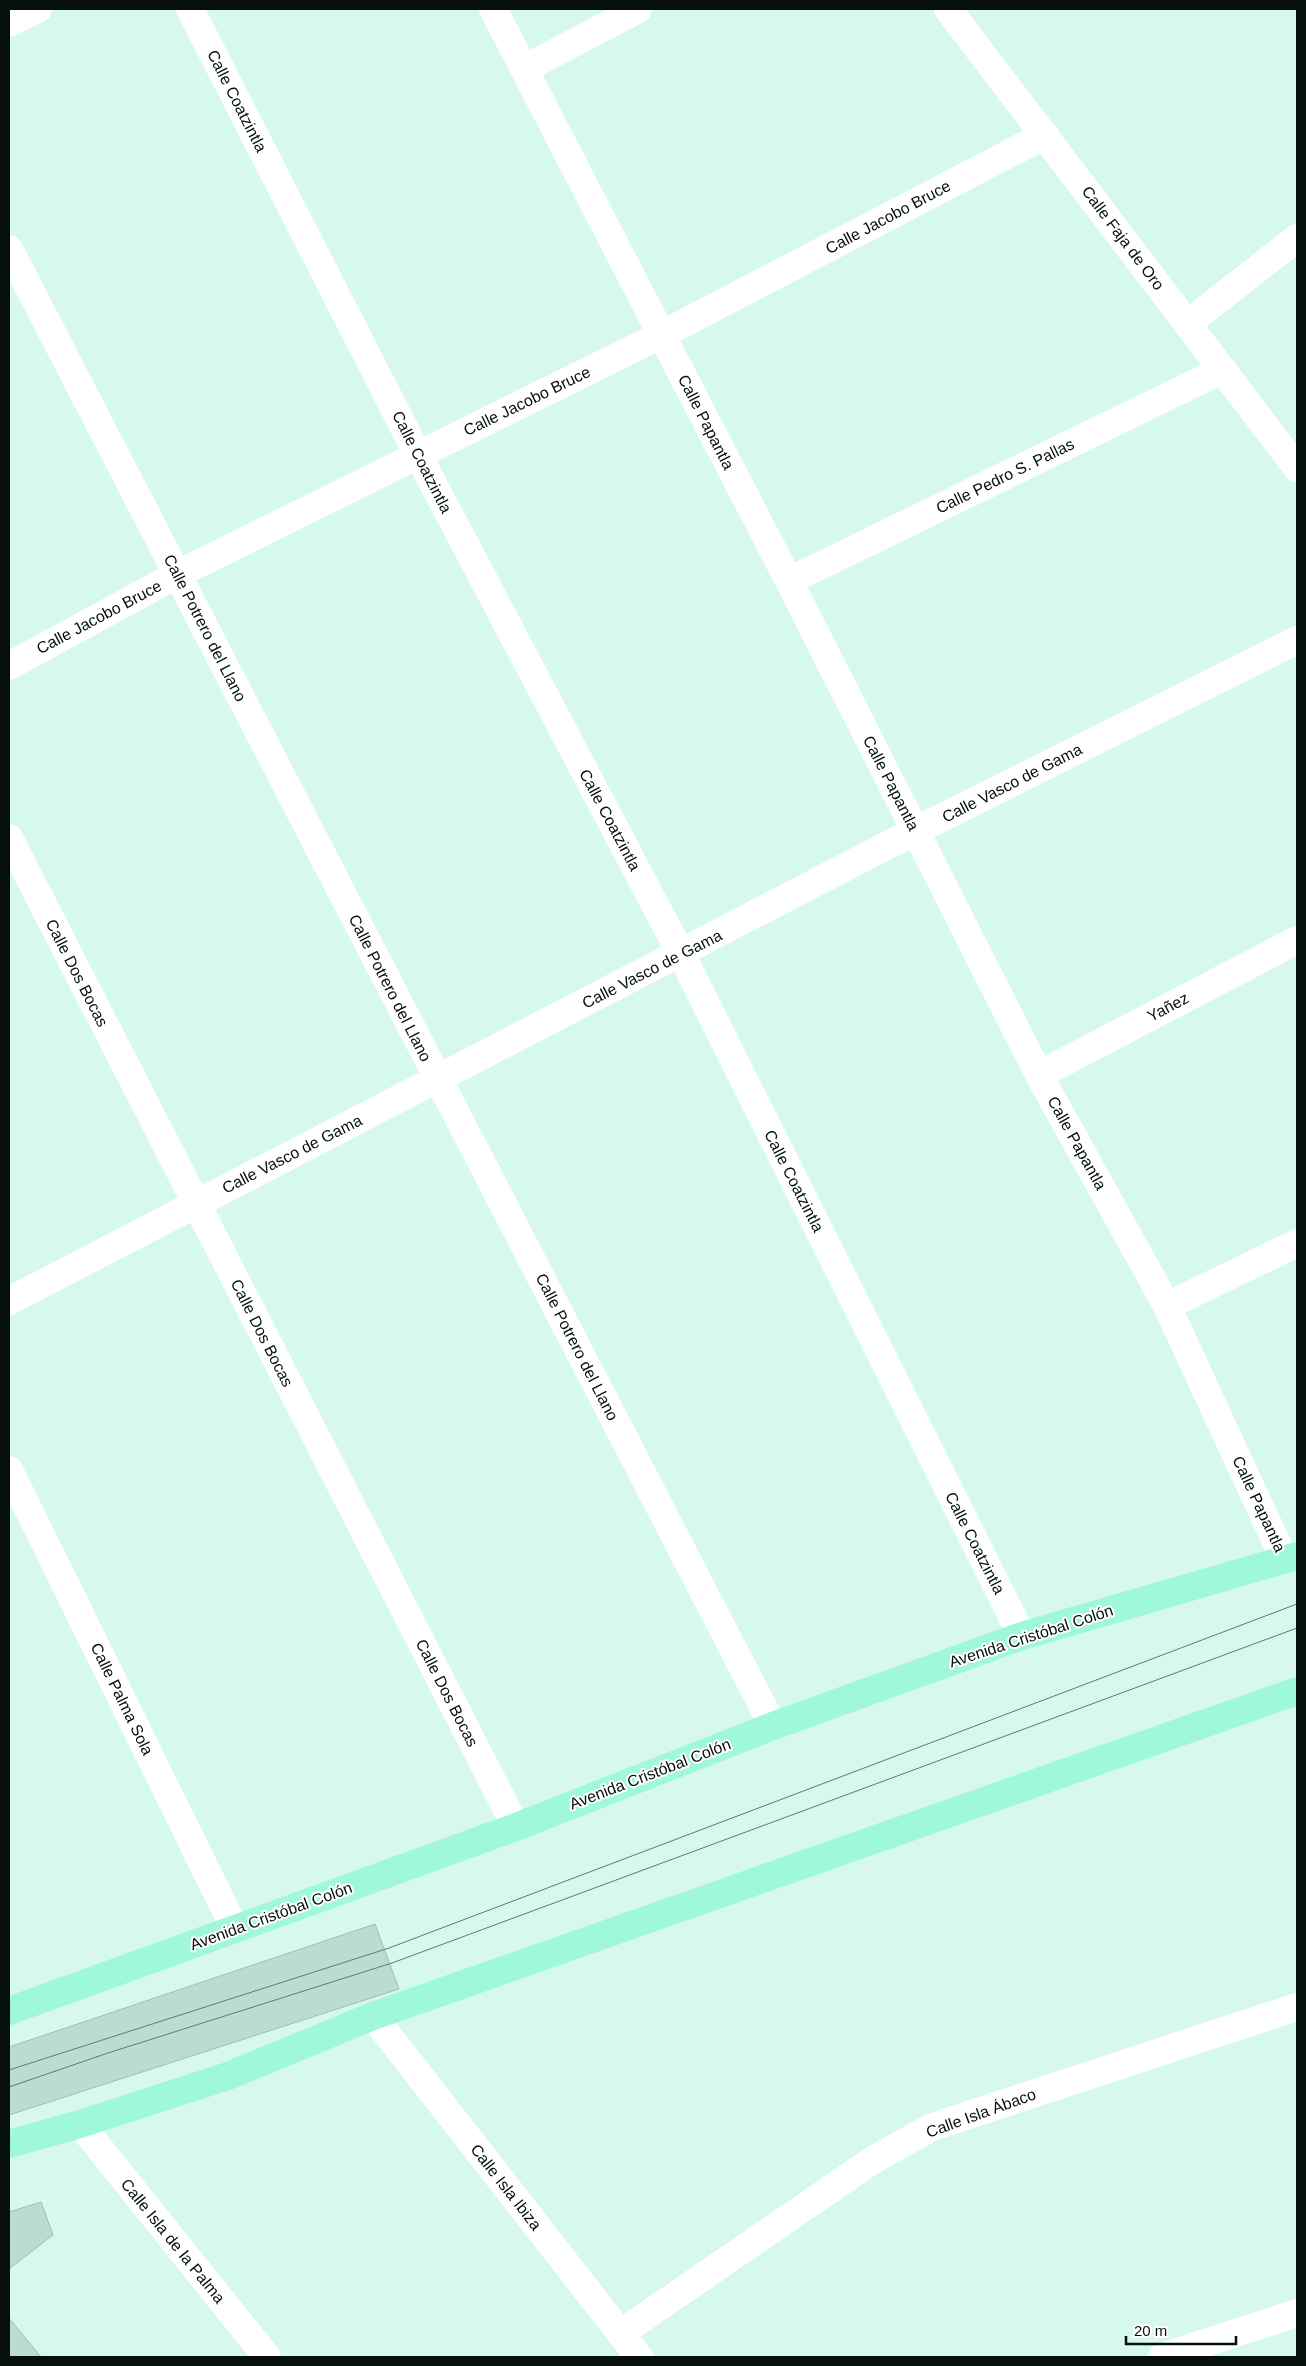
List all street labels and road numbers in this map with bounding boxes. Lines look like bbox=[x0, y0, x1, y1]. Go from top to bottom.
street label: Calle Coatzintla bbox=[204, 47, 270, 155]
street label: Calle Jacobo Bruce bbox=[823, 177, 953, 257]
street label: Calle Faja de Oro bbox=[1078, 183, 1168, 293]
street label: Calle Jacobo Bruce bbox=[461, 363, 593, 439]
street label: Calle Papantla bbox=[675, 372, 737, 472]
street label: Calle Coatzintla bbox=[389, 408, 455, 516]
street label: Calle Pedro S. Pallas bbox=[933, 435, 1077, 517]
street label: Calle Potrero del Llano bbox=[160, 552, 250, 704]
street label: Calle Jacobo Bruce bbox=[34, 577, 164, 657]
street label: Calle Papantla bbox=[860, 733, 922, 833]
street label: Calle Vasco de Gama bbox=[939, 740, 1085, 826]
street label: Calle Coatzintla bbox=[576, 767, 644, 874]
street label: Calle Potrero del Llano bbox=[345, 912, 435, 1064]
street label: Calle Dos Bocas bbox=[43, 916, 111, 1030]
street label: Calle Vasco de Gama bbox=[579, 926, 725, 1012]
street label: Yañez bbox=[1145, 989, 1191, 1025]
street label: Calle Papantla bbox=[1044, 1093, 1110, 1193]
street label: Calle Vasco de Gama bbox=[219, 1111, 365, 1197]
street label: Calle Coatzintla bbox=[761, 1127, 827, 1235]
street label: Calle Potrero del Llano bbox=[532, 1271, 622, 1423]
street label: Calle Dos Bocas bbox=[228, 1276, 296, 1390]
street label: Calle Papantla bbox=[1229, 1453, 1289, 1555]
street label: Calle Coatzintla bbox=[942, 1489, 1008, 1597]
street label: Avenida Cristóbal Colón bbox=[947, 1601, 1115, 1671]
street label: Calle Dos Bocas bbox=[413, 1636, 481, 1750]
street label: Calle Palma Sola bbox=[87, 1640, 157, 1758]
street label: Avenida Cristóbal Colón bbox=[567, 1735, 733, 1813]
street label: Avenida Cristóbal Colón bbox=[188, 1879, 354, 1953]
street label: Calle Isla Ábaco bbox=[923, 2084, 1038, 2141]
street label: Calle Isla Ibiza bbox=[467, 2141, 545, 2233]
street label: Calle Isla de la Palma bbox=[118, 2176, 228, 2307]

